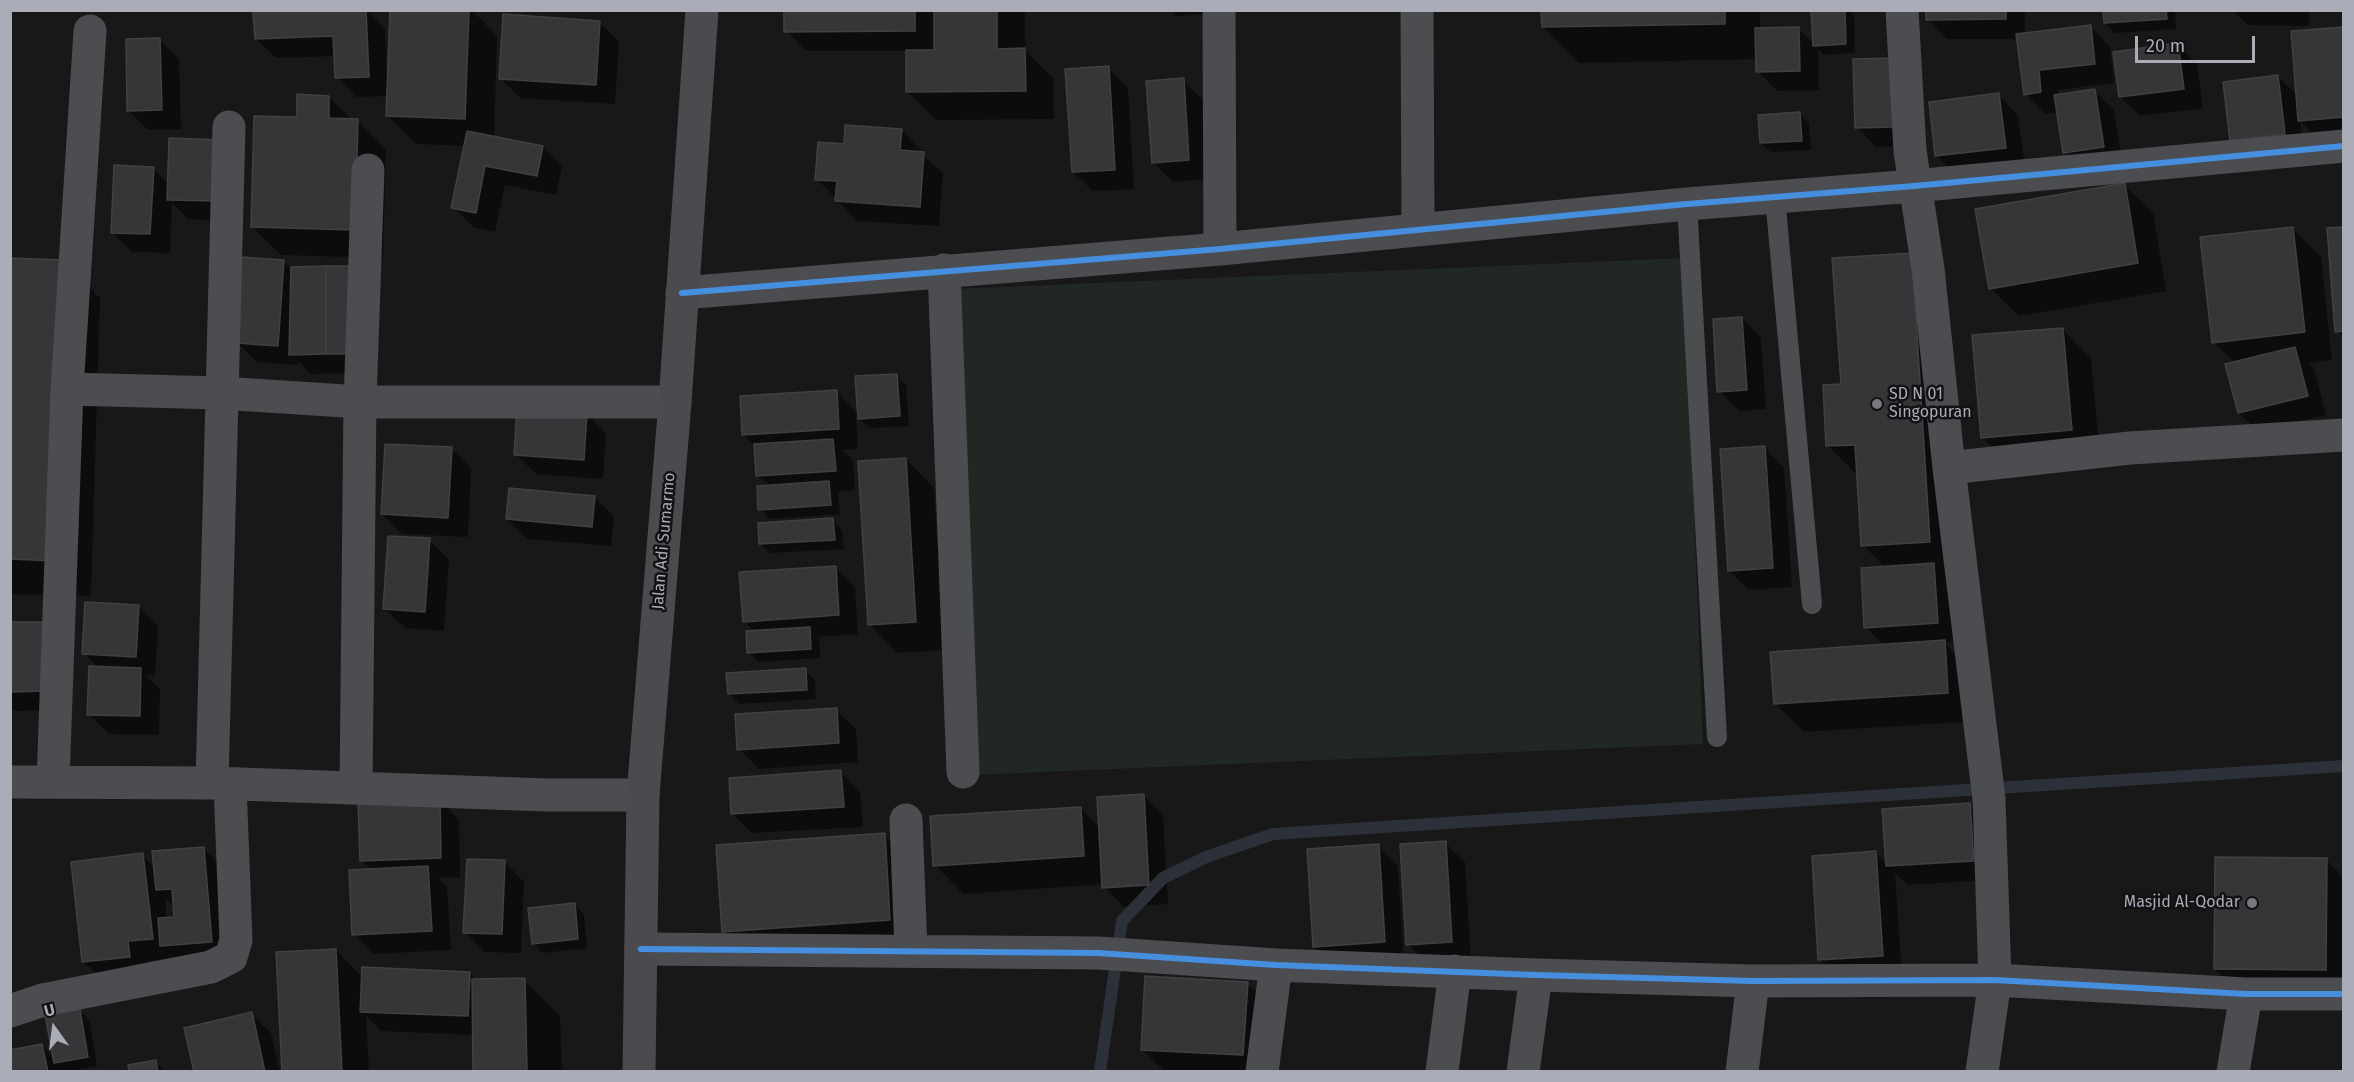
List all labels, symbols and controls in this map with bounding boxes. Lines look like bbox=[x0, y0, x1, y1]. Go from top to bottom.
scale bar bbox=[2138, 24, 2258, 62]
text: 20 m bbox=[2146, 35, 2185, 57]
place label: SD N 01 Singopuran bbox=[1889, 385, 1972, 423]
marker: SD N 01 Singopuran bbox=[1870, 397, 1884, 411]
street label: Jalan Adi Sumarmo bbox=[648, 472, 680, 610]
place label: Masjid Al-Qodar bbox=[2124, 893, 2240, 913]
marker: Masjid Al-Qodar bbox=[2245, 896, 2259, 910]
north arrow bbox=[24, 998, 84, 1058]
text: U bbox=[42, 1000, 57, 1021]

